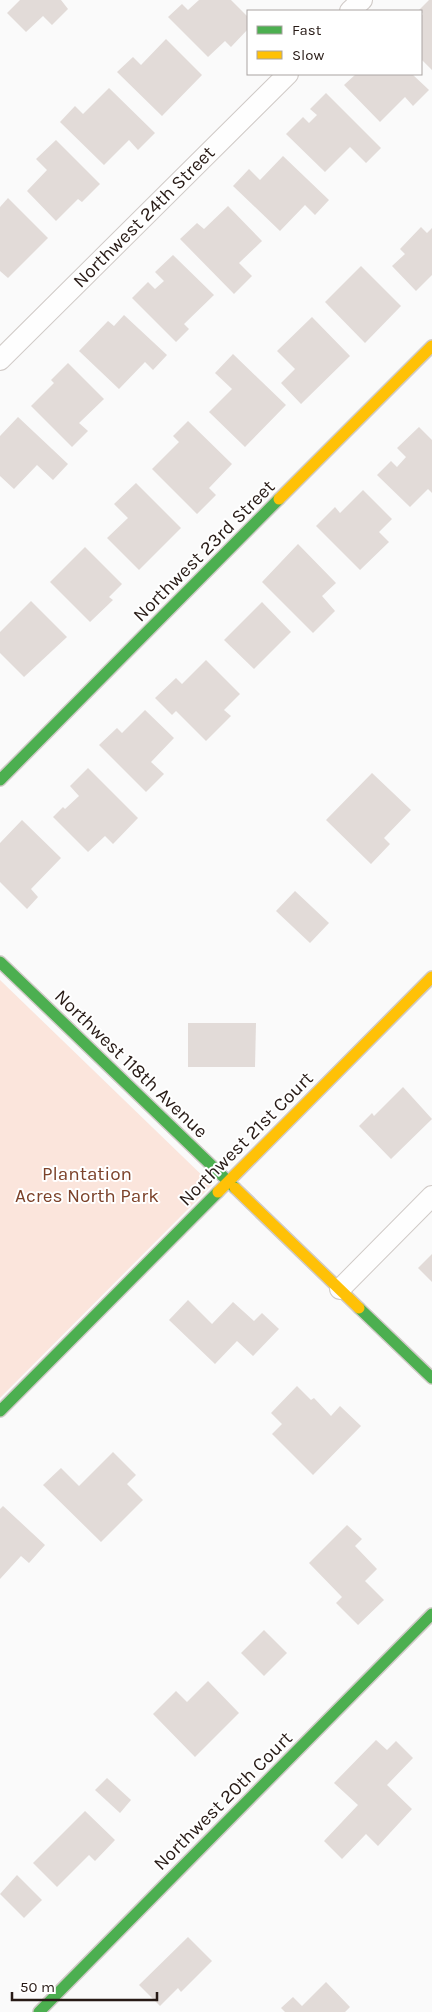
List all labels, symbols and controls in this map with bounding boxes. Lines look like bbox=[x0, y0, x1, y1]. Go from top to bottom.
legend bbox=[247, 10, 422, 75]
text: Fast bbox=[292, 21, 322, 39]
text: Slow bbox=[292, 46, 324, 64]
street label: Northwest 24th Street bbox=[69, 142, 219, 292]
street label: Northwest 23rd Street bbox=[129, 476, 279, 626]
street label: Northwest 118th Avenue bbox=[50, 985, 212, 1143]
street label: Northwest 21st Court bbox=[174, 1067, 318, 1211]
park label: Plantation Acres North Park bbox=[15, 1163, 159, 1207]
street label: Northwest 20th Court bbox=[149, 1727, 297, 1875]
scale bar bbox=[12, 1970, 158, 2002]
text: 50 m bbox=[20, 1978, 55, 1996]

